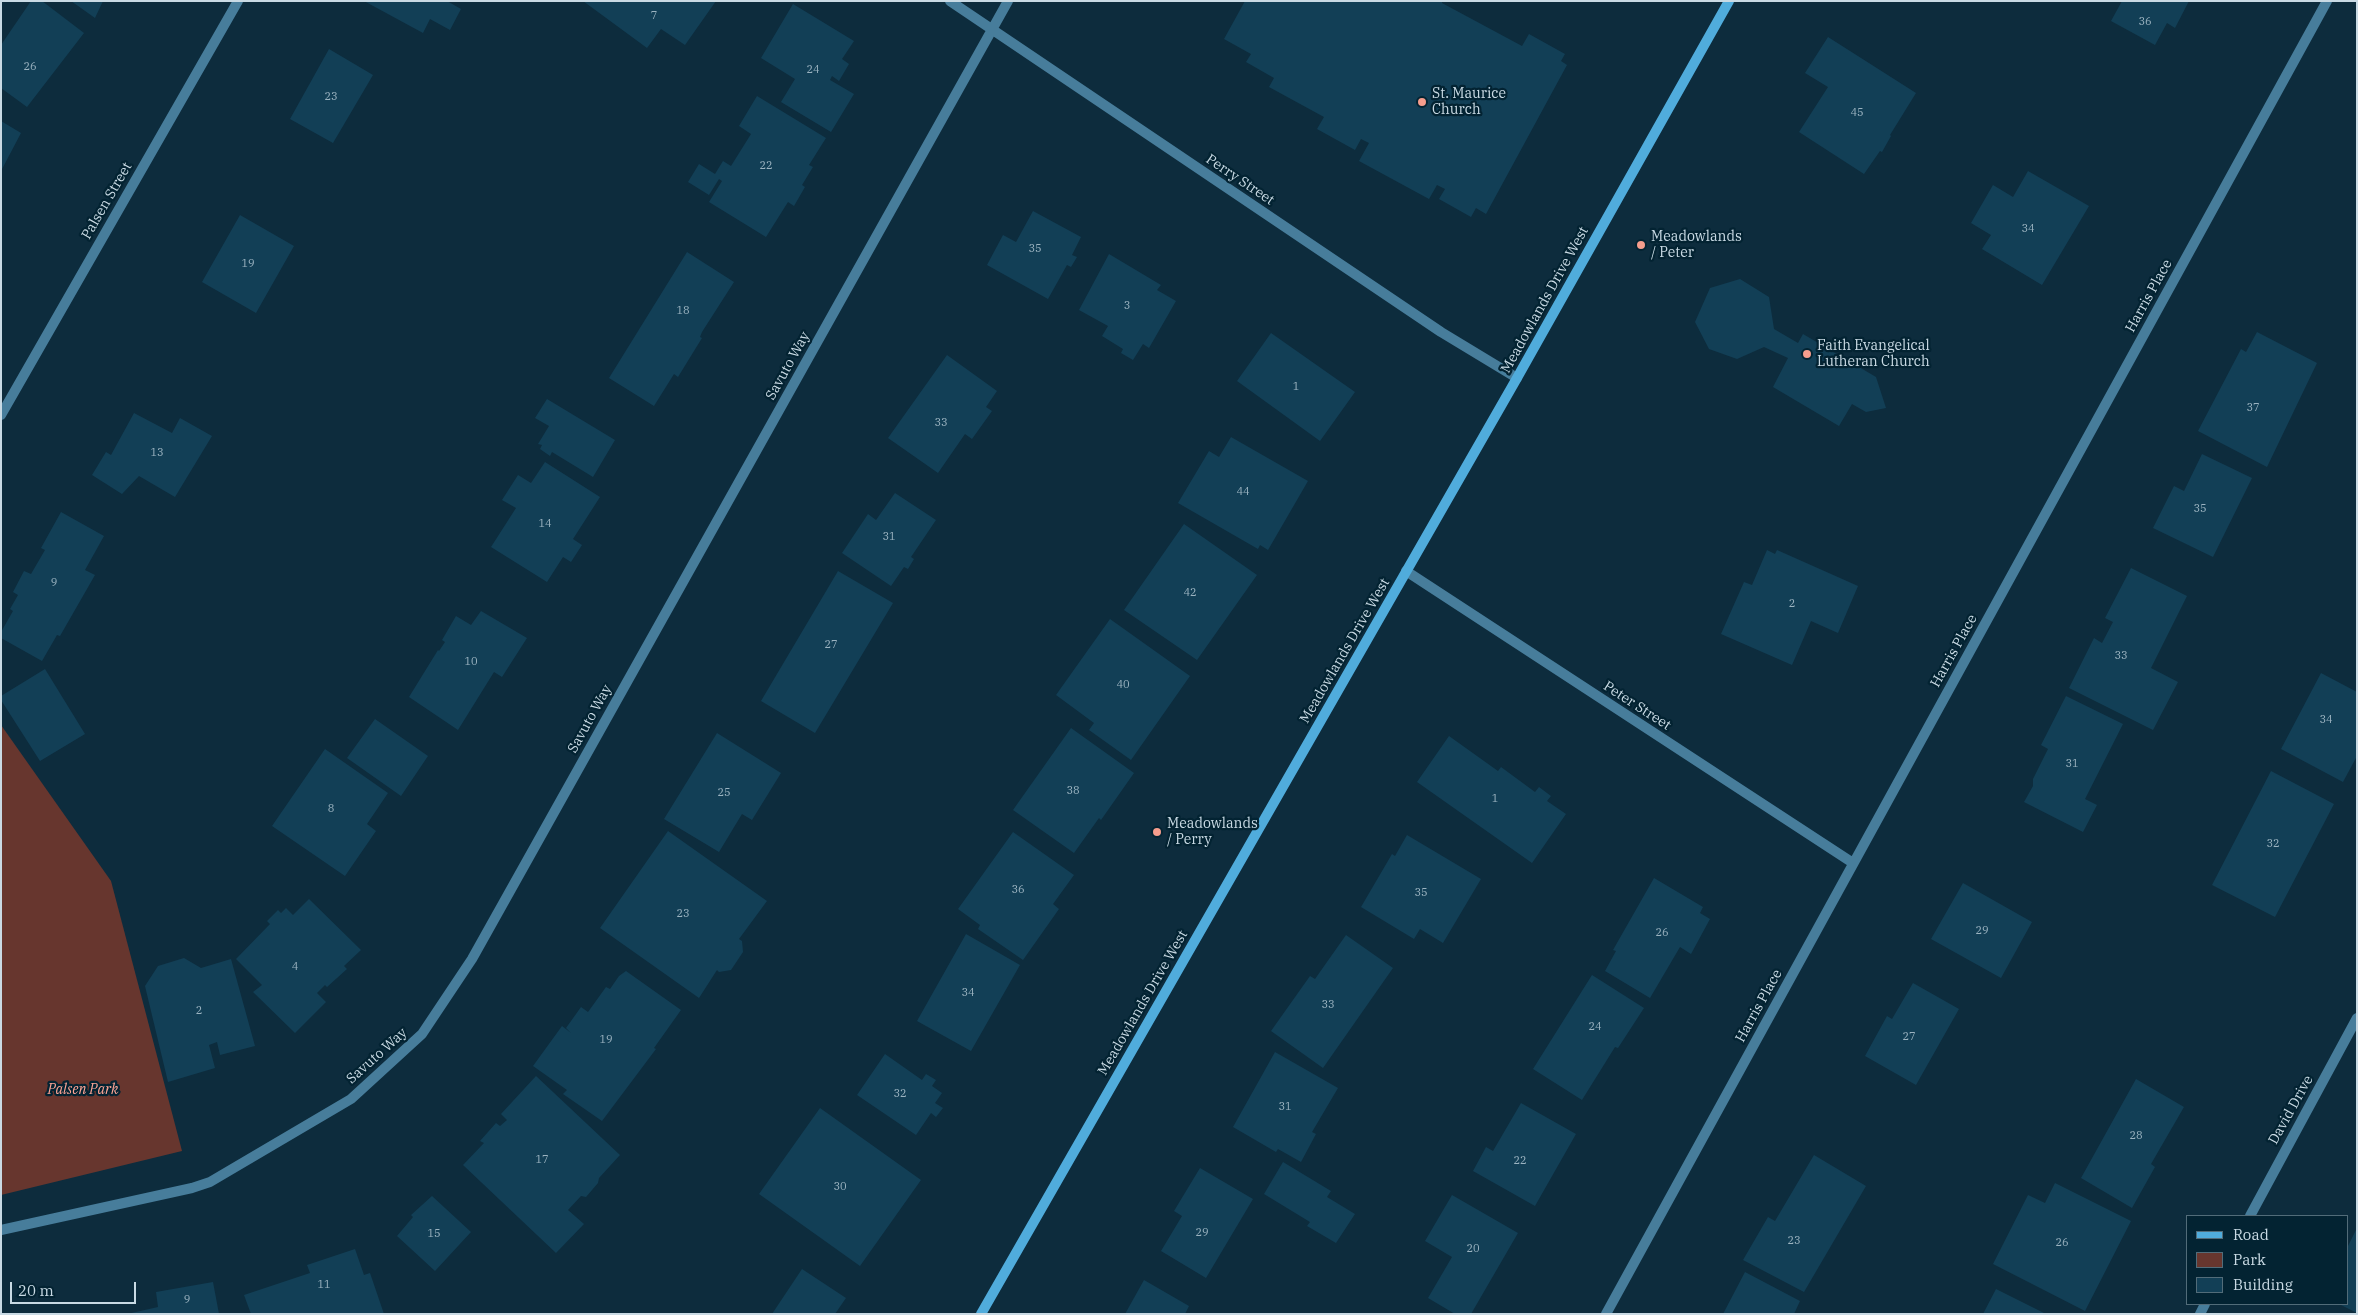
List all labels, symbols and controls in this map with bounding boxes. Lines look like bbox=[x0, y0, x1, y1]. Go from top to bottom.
house number: 7 bbox=[651, 9, 657, 23]
house number: 36 bbox=[2138, 15, 2152, 29]
house number: 26 bbox=[23, 60, 37, 74]
house number: 24 bbox=[806, 63, 820, 77]
place label: St. Maurice Church bbox=[1432, 86, 1506, 118]
house number: 23 bbox=[324, 90, 338, 104]
marker: St. Maurice Church bbox=[1416, 96, 1428, 108]
house number: 45 bbox=[1850, 106, 1864, 120]
street label: Perry Street bbox=[1203, 151, 1277, 209]
street label: Palsen Street bbox=[78, 159, 136, 243]
house number: 22 bbox=[759, 159, 773, 173]
house number: 34 bbox=[2021, 222, 2035, 236]
street label: Meadowlands Drive West bbox=[1498, 224, 1592, 376]
place label: Meadowlands / Peter bbox=[1651, 229, 1742, 262]
marker: Meadowlands / Peter bbox=[1635, 239, 1647, 251]
house number: 35 bbox=[1028, 242, 1042, 256]
house number: 19 bbox=[241, 257, 255, 271]
street label: Harris Place bbox=[2122, 257, 2176, 335]
house number: 3 bbox=[1124, 299, 1130, 313]
house number: 18 bbox=[676, 304, 690, 318]
street label: Savuto Way bbox=[762, 329, 814, 403]
place label: Faith Evangelical Lutheran Church bbox=[1817, 338, 1930, 371]
marker: Faith Evangelical Lutheran Church bbox=[1801, 348, 1813, 360]
house number: 1 bbox=[1293, 380, 1299, 394]
house number: 37 bbox=[2246, 401, 2260, 415]
house number: 33 bbox=[934, 416, 948, 430]
house number: 13 bbox=[150, 446, 164, 460]
house number: 44 bbox=[1236, 485, 1250, 499]
house number: 35 bbox=[2193, 502, 2207, 516]
house number: 14 bbox=[538, 517, 552, 531]
house number: 31 bbox=[882, 530, 896, 544]
street label: Meadowlands Drive West bbox=[1297, 575, 1393, 727]
house number: 9 bbox=[51, 576, 57, 590]
house number: 42 bbox=[1183, 586, 1197, 600]
house number: 2 bbox=[1789, 597, 1795, 611]
street label: Harris Place bbox=[1927, 612, 1981, 690]
house number: 27 bbox=[824, 638, 838, 652]
house number: 33 bbox=[2114, 649, 2128, 663]
house number: 10 bbox=[464, 655, 478, 669]
house number: 40 bbox=[1116, 678, 1130, 692]
street label: Peter Street bbox=[1600, 678, 1674, 734]
street label: Savuto Way bbox=[564, 682, 616, 756]
house number: 34 bbox=[2319, 713, 2333, 727]
house number: 31 bbox=[2065, 757, 2079, 771]
house number: 38 bbox=[1066, 784, 1080, 798]
house number: 25 bbox=[717, 786, 731, 800]
house number: 1 bbox=[1492, 792, 1498, 806]
house number: 8 bbox=[328, 802, 334, 816]
place label: Meadowlands / Perry bbox=[1167, 816, 1258, 849]
marker: Meadowlands / Perry bbox=[1151, 826, 1163, 838]
house number: 32 bbox=[2266, 837, 2280, 851]
house number: 36 bbox=[1011, 883, 1025, 897]
house number: 35 bbox=[1414, 886, 1428, 900]
house number: 23 bbox=[676, 907, 690, 921]
house number: 29 bbox=[1975, 924, 1989, 938]
house number: 26 bbox=[1655, 926, 1669, 940]
street label: Meadowlands Drive West bbox=[1095, 927, 1191, 1079]
house number: 4 bbox=[292, 960, 298, 974]
street label: Harris Place bbox=[1732, 967, 1786, 1045]
house number: 34 bbox=[961, 986, 975, 1000]
house number: 33 bbox=[1321, 998, 1335, 1012]
house number: 2 bbox=[196, 1004, 202, 1018]
house number: 24 bbox=[1588, 1020, 1602, 1034]
street label: Savuto Way bbox=[343, 1024, 411, 1088]
house number: 27 bbox=[1902, 1030, 1916, 1044]
house number: 19 bbox=[599, 1033, 613, 1047]
street label: David Drive bbox=[2265, 1073, 2317, 1147]
park label: Palsen Park bbox=[47, 1082, 119, 1098]
house number: 32 bbox=[893, 1087, 907, 1101]
house number: 31 bbox=[1278, 1100, 1292, 1114]
house number: 28 bbox=[2129, 1129, 2143, 1143]
house number: 17 bbox=[535, 1153, 549, 1167]
house number: 22 bbox=[1513, 1154, 1527, 1168]
house number: 30 bbox=[833, 1180, 847, 1194]
legend bbox=[2186, 1215, 2348, 1305]
text: Road bbox=[2233, 1225, 2269, 1244]
house number: 29 bbox=[1195, 1226, 1209, 1240]
house number: 15 bbox=[427, 1227, 441, 1241]
house number: 23 bbox=[1787, 1234, 1801, 1248]
house number: 26 bbox=[2055, 1236, 2069, 1250]
house number: 20 bbox=[1466, 1242, 1480, 1256]
text: Park bbox=[2233, 1250, 2266, 1269]
scale bar bbox=[12, 1272, 139, 1304]
text: Building bbox=[2233, 1275, 2293, 1294]
house number: 11 bbox=[317, 1278, 331, 1292]
text: 20 m bbox=[18, 1281, 54, 1300]
house number: 9 bbox=[184, 1293, 190, 1307]

